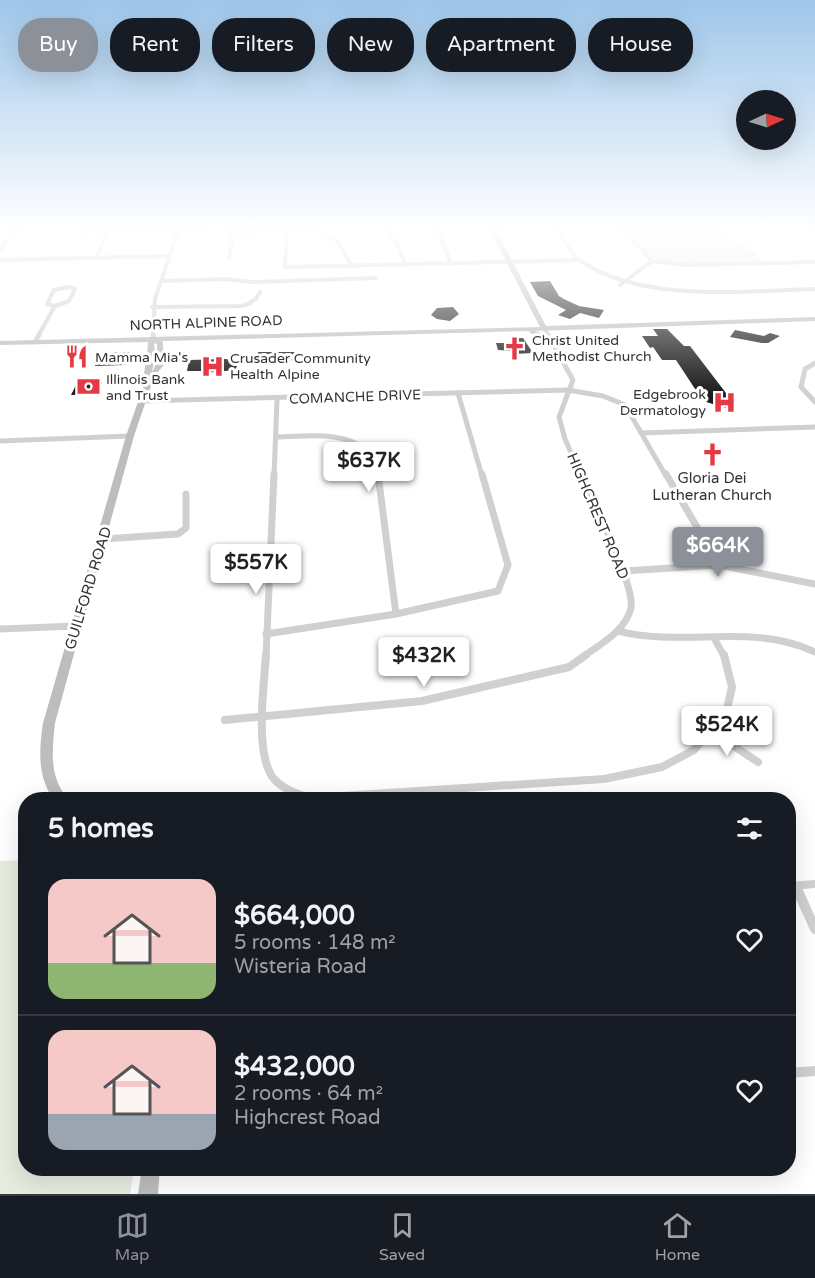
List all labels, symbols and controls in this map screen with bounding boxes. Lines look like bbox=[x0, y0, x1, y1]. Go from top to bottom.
chip: Buy bbox=[18, 18, 98, 72]
chip: Rent bbox=[110, 18, 200, 72]
chip: Filters bbox=[212, 18, 315, 72]
chip: New bbox=[327, 18, 414, 72]
chip: Apartment bbox=[426, 18, 576, 72]
chip: House bbox=[588, 18, 693, 72]
north arrow bbox=[736, 90, 796, 150]
map controls bbox=[736, 90, 796, 150]
street label: NORTH ALPINE ROAD bbox=[129, 312, 283, 334]
place label: Christ United Methodist Church bbox=[532, 332, 651, 365]
church icon: Christ United Methodist Church bbox=[501, 335, 527, 361]
restaurant icon: Mamma Mia's bbox=[64, 344, 90, 370]
place label: Mamma Mia's bbox=[95, 349, 188, 366]
place label: Crusader Community Health Alpine bbox=[230, 350, 371, 383]
hospital icon: Crusader Community Health Alpine bbox=[199, 353, 225, 379]
place label: Illinois Bank and Trust bbox=[106, 371, 185, 404]
bank icon: Illinois Bank and Trust bbox=[75, 374, 101, 400]
street label: COMANCHE DRIVE bbox=[289, 386, 421, 408]
place label: Edgebrook Dermatology bbox=[620, 386, 706, 419]
hospital icon: Edgebrook Dermatology bbox=[711, 389, 737, 415]
church icon: Gloria Dei Lutheran Church bbox=[699, 441, 725, 467]
pin: $637K bbox=[327, 442, 411, 493]
text: $637K bbox=[337, 449, 401, 473]
street label: HIGHCREST ROAD bbox=[563, 450, 633, 582]
place label: Gloria Dei Lutheran Church bbox=[652, 469, 772, 504]
street label: GUILFORD ROAD bbox=[61, 524, 115, 652]
pin: $664K bbox=[676, 527, 760, 578]
text: $664K bbox=[686, 534, 750, 558]
pin: $557K bbox=[214, 544, 298, 595]
text: $557K bbox=[224, 551, 288, 575]
pin: $432K bbox=[382, 637, 466, 688]
text: $432K bbox=[392, 644, 456, 668]
pin: $524K bbox=[685, 706, 769, 757]
text: $524K bbox=[695, 713, 759, 737]
icon: filters bbox=[733, 812, 766, 845]
text: 5 homes bbox=[48, 813, 154, 844]
text: $664,000 bbox=[234, 900, 355, 931]
icon: home bbox=[96, 903, 168, 975]
icon: heart bbox=[733, 923, 766, 956]
text: 5 rooms · 148 m² bbox=[234, 931, 396, 955]
text: Wisteria Road bbox=[234, 955, 367, 979]
text: $432,000 bbox=[234, 1051, 355, 1082]
icon: home bbox=[96, 1054, 168, 1126]
icon: heart bbox=[733, 1074, 766, 1107]
text: 2 rooms · 64 m² bbox=[234, 1082, 383, 1106]
text: Highcrest Road bbox=[234, 1106, 381, 1130]
tab: Map bbox=[115, 1209, 149, 1265]
tab: Saved bbox=[379, 1209, 425, 1265]
tab: Home bbox=[655, 1209, 700, 1265]

